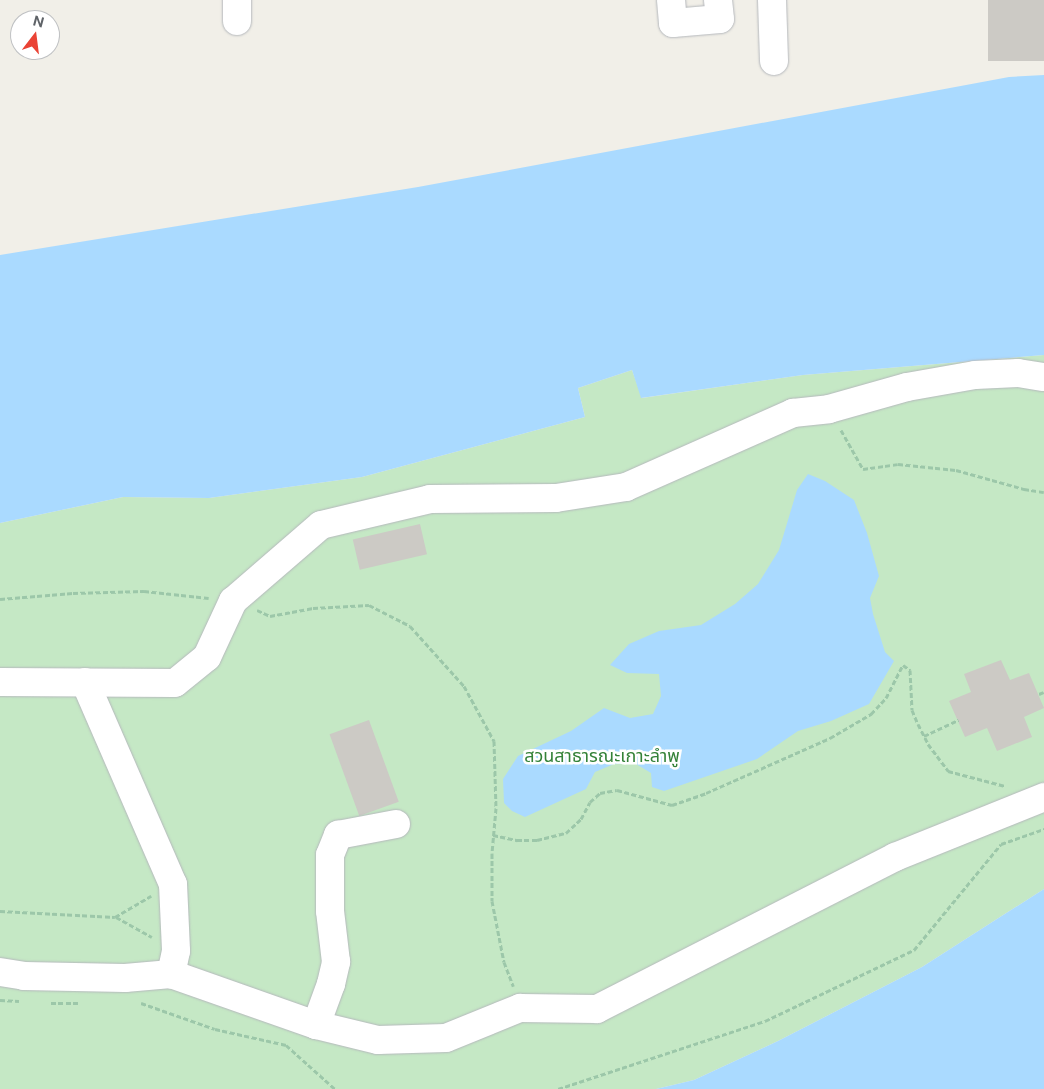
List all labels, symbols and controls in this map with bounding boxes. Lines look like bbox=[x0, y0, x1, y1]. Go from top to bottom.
north arrow bbox=[10, 10, 60, 60]
text: N bbox=[31, 12, 46, 31]
park label: สวนสาธารณะเกาะลำพู bbox=[524, 745, 680, 767]

